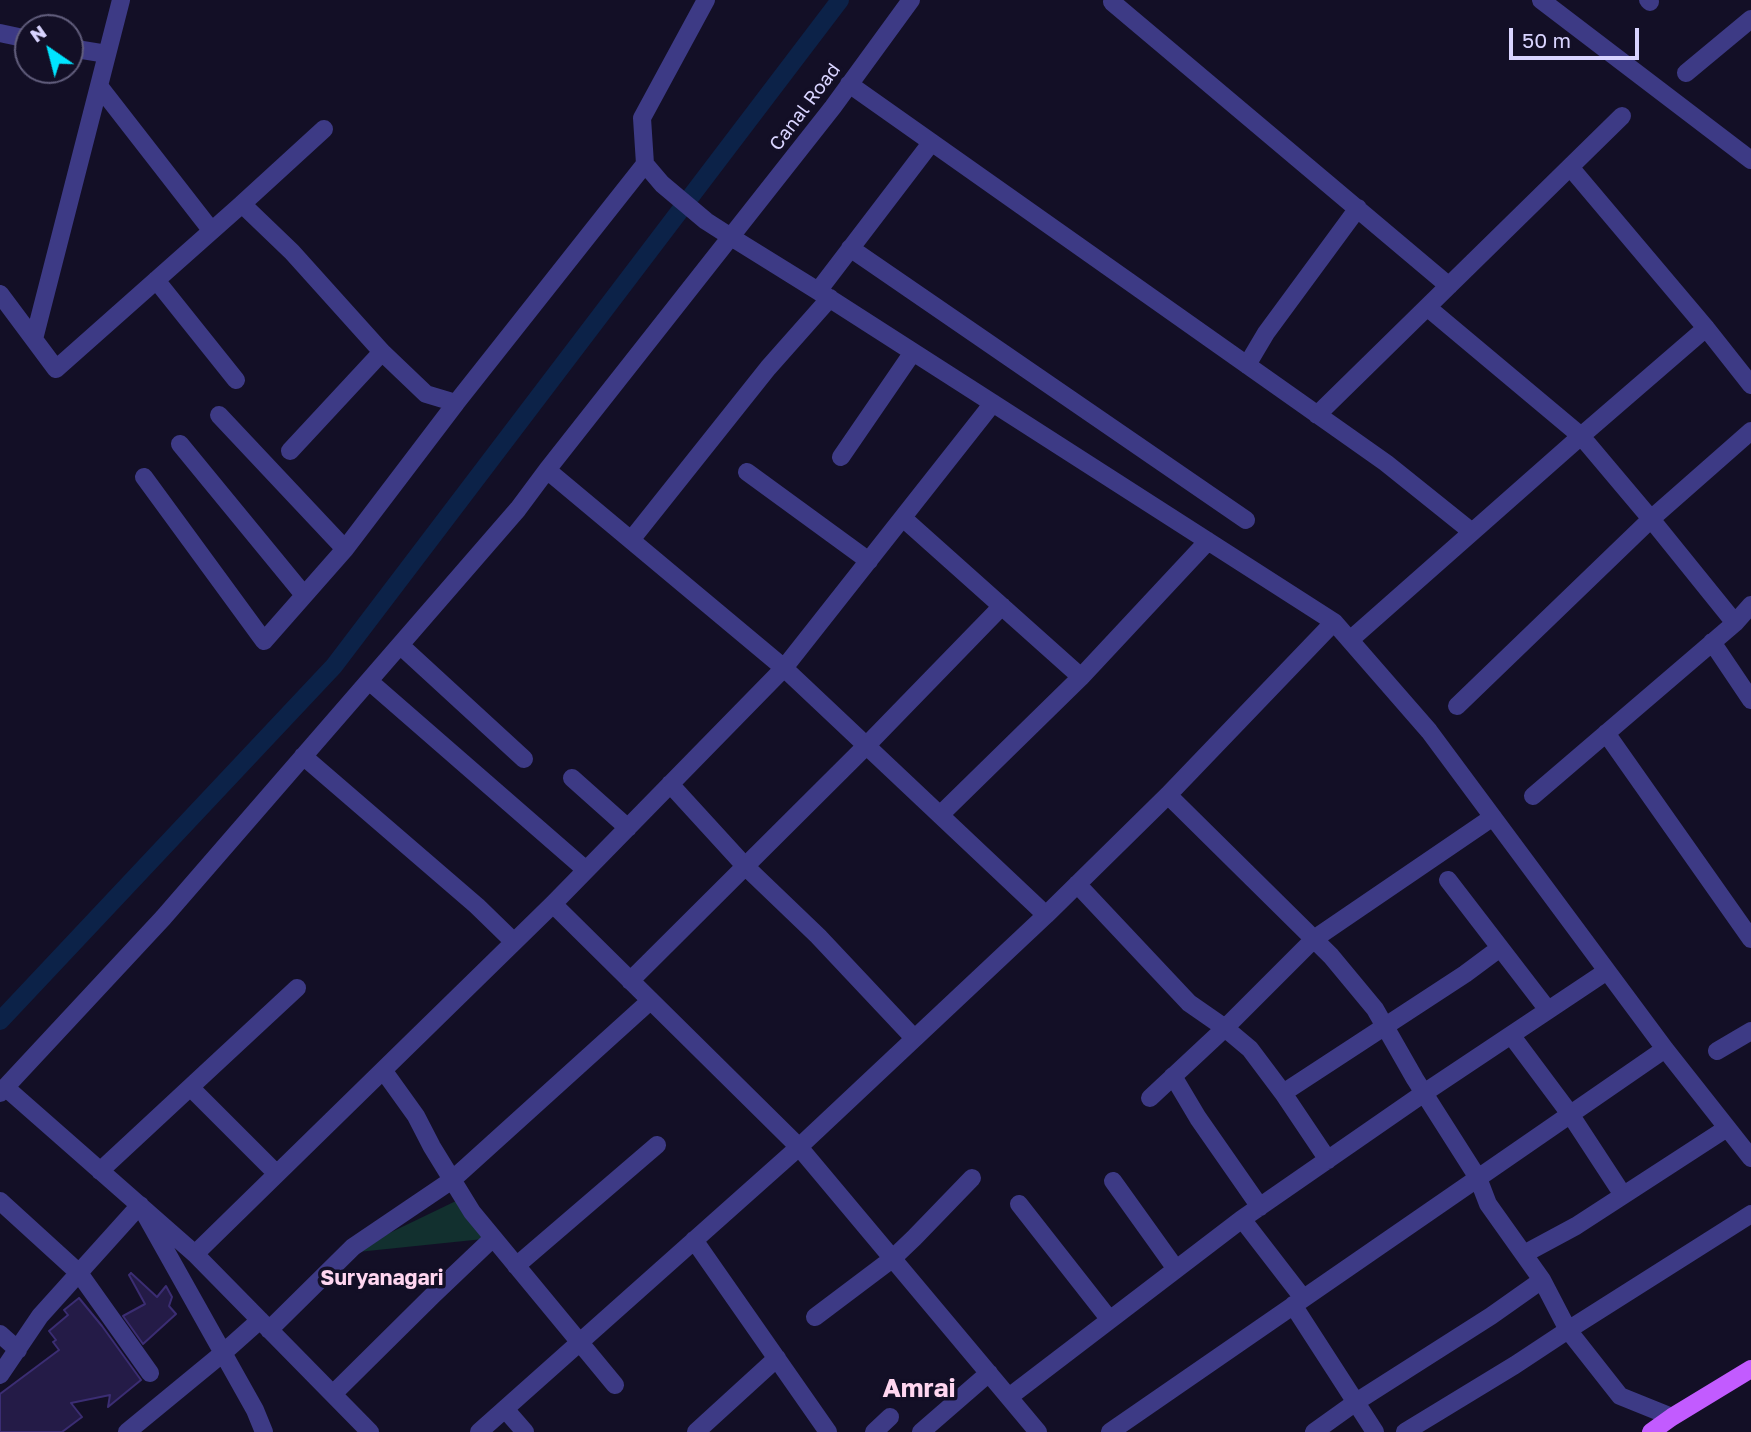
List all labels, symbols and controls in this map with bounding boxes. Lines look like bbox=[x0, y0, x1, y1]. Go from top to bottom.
north arrow bbox=[14, 14, 84, 84]
scale bar bbox=[1513, 14, 1642, 58]
text: N bbox=[25, 19, 50, 47]
text: 50 m bbox=[1522, 27, 1571, 53]
street label: Canal Road bbox=[765, 59, 845, 155]
district label: Suryanagari bbox=[320, 1265, 444, 1291]
district label: Amrai bbox=[882, 1373, 956, 1405]

